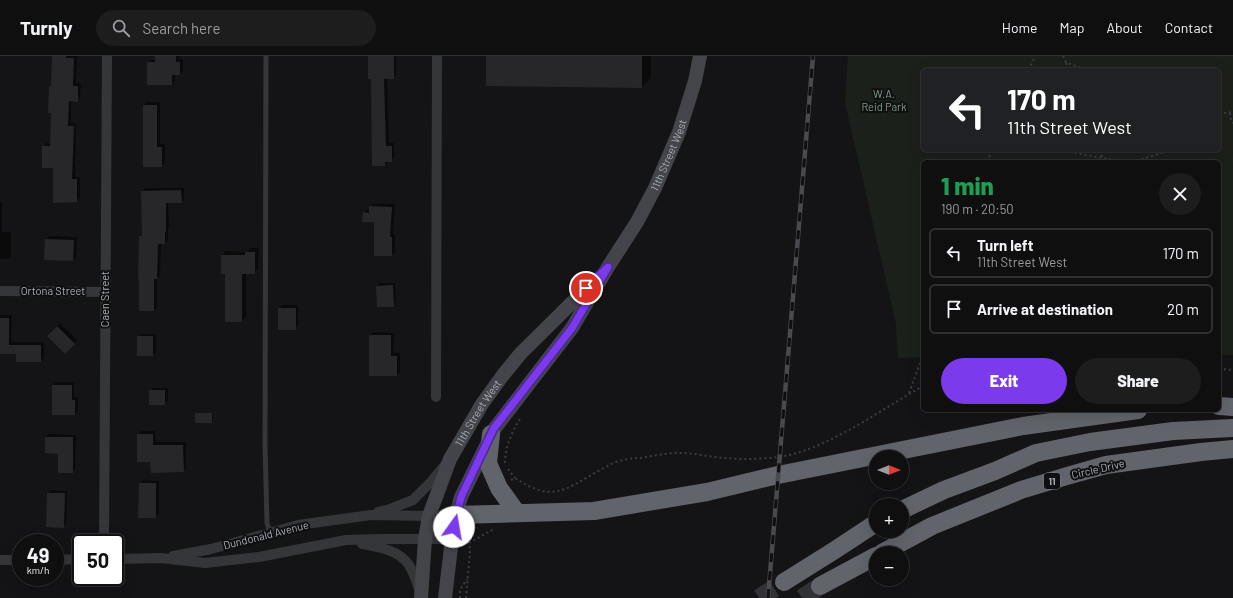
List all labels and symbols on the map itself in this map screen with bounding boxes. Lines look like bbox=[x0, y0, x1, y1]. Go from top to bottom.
park label: W.A. Reid Park bbox=[861, 87, 907, 113]
street label: 11th Street West bbox=[648, 118, 689, 193]
street label: Caen Street bbox=[98, 271, 111, 327]
pin bbox=[569, 271, 603, 305]
street label: Ortona Street bbox=[21, 284, 85, 297]
street label: 11th Street West bbox=[452, 377, 503, 449]
north arrow bbox=[869, 450, 909, 490]
street label: Circle Drive bbox=[1070, 456, 1126, 481]
road number: 11 bbox=[1044, 473, 1060, 489]
position arrow bbox=[433, 506, 475, 548]
street label: Dundonald Avenue bbox=[222, 518, 310, 551]
speed limit sign: 50 bbox=[72, 534, 124, 586]

